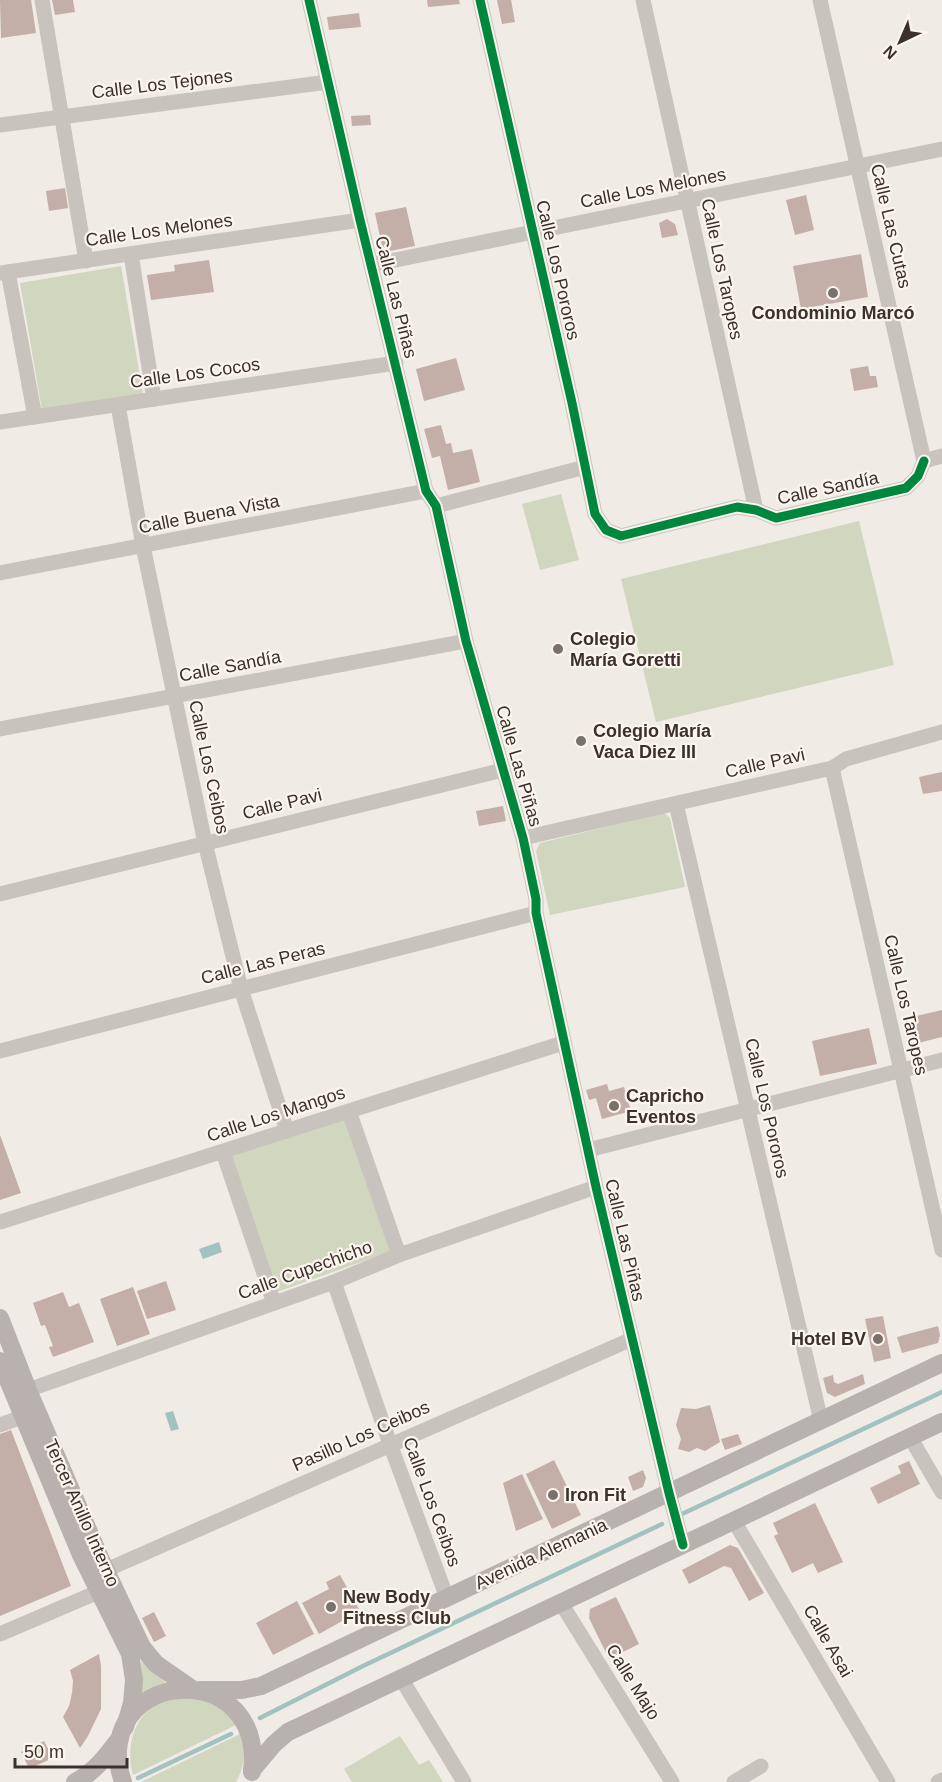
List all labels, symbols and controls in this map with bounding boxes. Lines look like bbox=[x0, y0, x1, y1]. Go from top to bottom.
north arrow bbox=[870, 12, 930, 72]
text: N bbox=[880, 42, 900, 63]
street label: Calle Los Tejones bbox=[90, 65, 234, 103]
street label: Calle Las Cutas bbox=[867, 162, 915, 290]
street label: Calle Los Melones bbox=[578, 164, 728, 212]
street label: Calle Los Taropes bbox=[697, 197, 747, 341]
street label: Calle Los Pororos bbox=[532, 198, 584, 342]
street label: Calle Los Melones bbox=[84, 210, 234, 250]
street label: Calle Las Piñas bbox=[371, 234, 421, 360]
marker: Condominio Marcó bbox=[826, 286, 840, 300]
place label: Condominio Marcó bbox=[752, 303, 915, 323]
street label: Calle Los Cocos bbox=[129, 354, 261, 392]
street label: Calle Sandía bbox=[776, 467, 881, 508]
street label: Calle Buena Vista bbox=[137, 490, 282, 537]
place label: Colegio María Goretti bbox=[570, 629, 681, 670]
marker: Colegio María Goretti bbox=[551, 642, 565, 656]
street label: Calle Sandía bbox=[177, 646, 283, 686]
street label: Calle Los Ceibos bbox=[185, 698, 233, 836]
street label: Calle Las Piñas bbox=[492, 703, 546, 829]
place label: Colegio María Vaca Diez III bbox=[593, 721, 712, 762]
marker: Colegio María Vaca Diez III bbox=[574, 734, 588, 748]
street label: Calle Pavi bbox=[723, 744, 807, 782]
street label: Calle Pavi bbox=[240, 784, 324, 824]
street label: Calle Los Taropes bbox=[880, 933, 932, 1077]
street label: Calle Las Peras bbox=[199, 938, 327, 988]
street label: Calle Los Pororos bbox=[741, 1036, 793, 1180]
street label: Calle Los Mangos bbox=[204, 1082, 348, 1146]
place label: Capricho Eventos bbox=[626, 1086, 704, 1127]
marker: Capricho Eventos bbox=[607, 1099, 621, 1113]
street label: Calle Las Piñas bbox=[601, 1177, 649, 1303]
street label: Calle Cupechicho bbox=[235, 1236, 375, 1304]
place label: Hotel BV bbox=[791, 1329, 866, 1349]
marker: Hotel BV bbox=[871, 1332, 885, 1346]
street label: Pasillo Los Ceibos bbox=[289, 1397, 433, 1475]
street label: Calle Los Ceibos bbox=[399, 1435, 465, 1569]
street label: Tercer Anillo Interno bbox=[41, 1436, 123, 1590]
place label: Iron Fit bbox=[565, 1485, 626, 1505]
marker: Iron Fit bbox=[546, 1488, 560, 1502]
street label: Avenida Alemania bbox=[472, 1514, 611, 1593]
place label: New Body Fitness Club bbox=[343, 1587, 451, 1628]
marker: New Body Fitness Club bbox=[324, 1600, 338, 1614]
street label: Calle Asai bbox=[799, 1601, 857, 1681]
street label: Calle Majo bbox=[602, 1641, 664, 1723]
scale bar bbox=[15, 1731, 128, 1769]
text: 50 m bbox=[24, 1742, 64, 1762]

